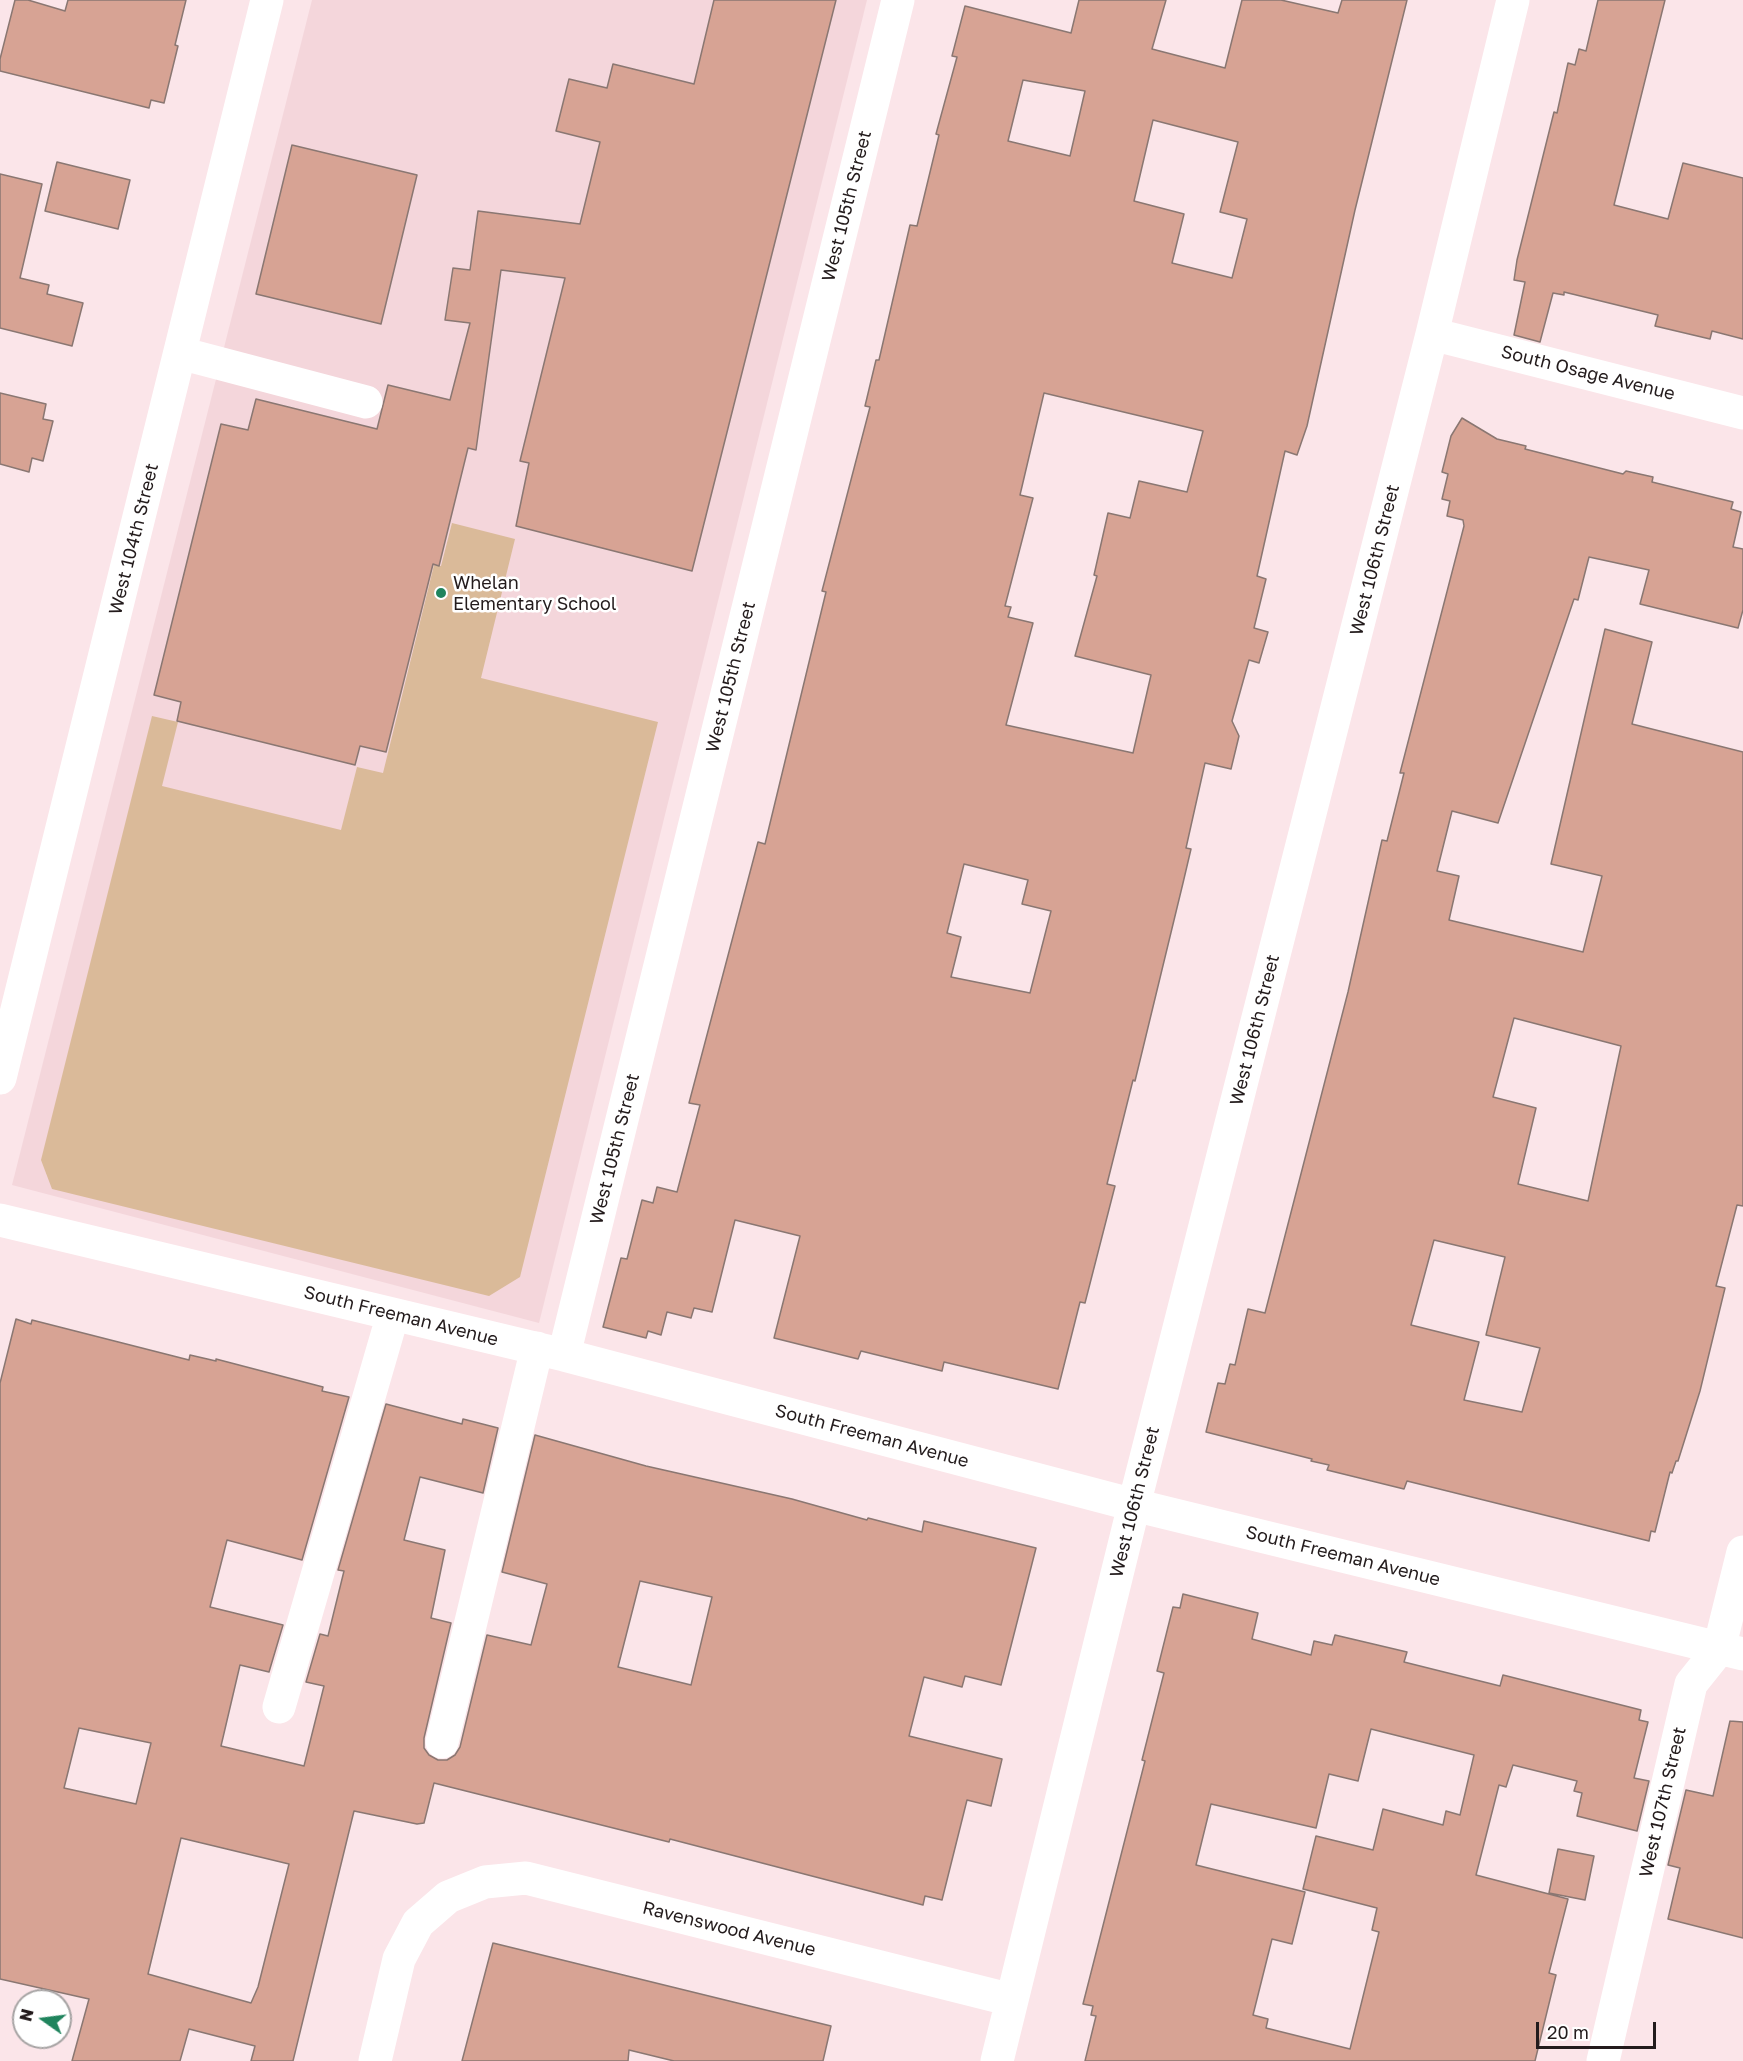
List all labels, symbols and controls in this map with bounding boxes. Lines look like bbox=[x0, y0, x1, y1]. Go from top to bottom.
street label: West 105th Street bbox=[818, 128, 876, 284]
street label: South Osage Avenue bbox=[1499, 341, 1677, 405]
street label: West 104th Street bbox=[105, 461, 163, 617]
street label: West 106th Street bbox=[1346, 482, 1404, 638]
place label: Whelan Elementary School bbox=[453, 572, 617, 614]
marker: Whelan Elementary School bbox=[434, 586, 448, 600]
street label: West 105th Street bbox=[702, 599, 760, 755]
street label: West 106th Street bbox=[1226, 952, 1284, 1108]
street label: West 105th Street bbox=[586, 1071, 644, 1227]
street label: South Freeman Avenue bbox=[302, 1281, 500, 1351]
street label: South Freeman Avenue bbox=[773, 1400, 971, 1472]
street label: West 106th Street bbox=[1106, 1424, 1164, 1580]
street label: South Freeman Avenue bbox=[1244, 1521, 1442, 1591]
street label: West 107th Street bbox=[1635, 1725, 1691, 1879]
street label: Ravenswood Avenue bbox=[640, 1897, 818, 1961]
north arrow bbox=[12, 1989, 72, 2049]
text: N bbox=[15, 2007, 38, 2023]
scale bar bbox=[1539, 2010, 1659, 2048]
text: 20 m bbox=[1547, 2021, 1589, 2043]

